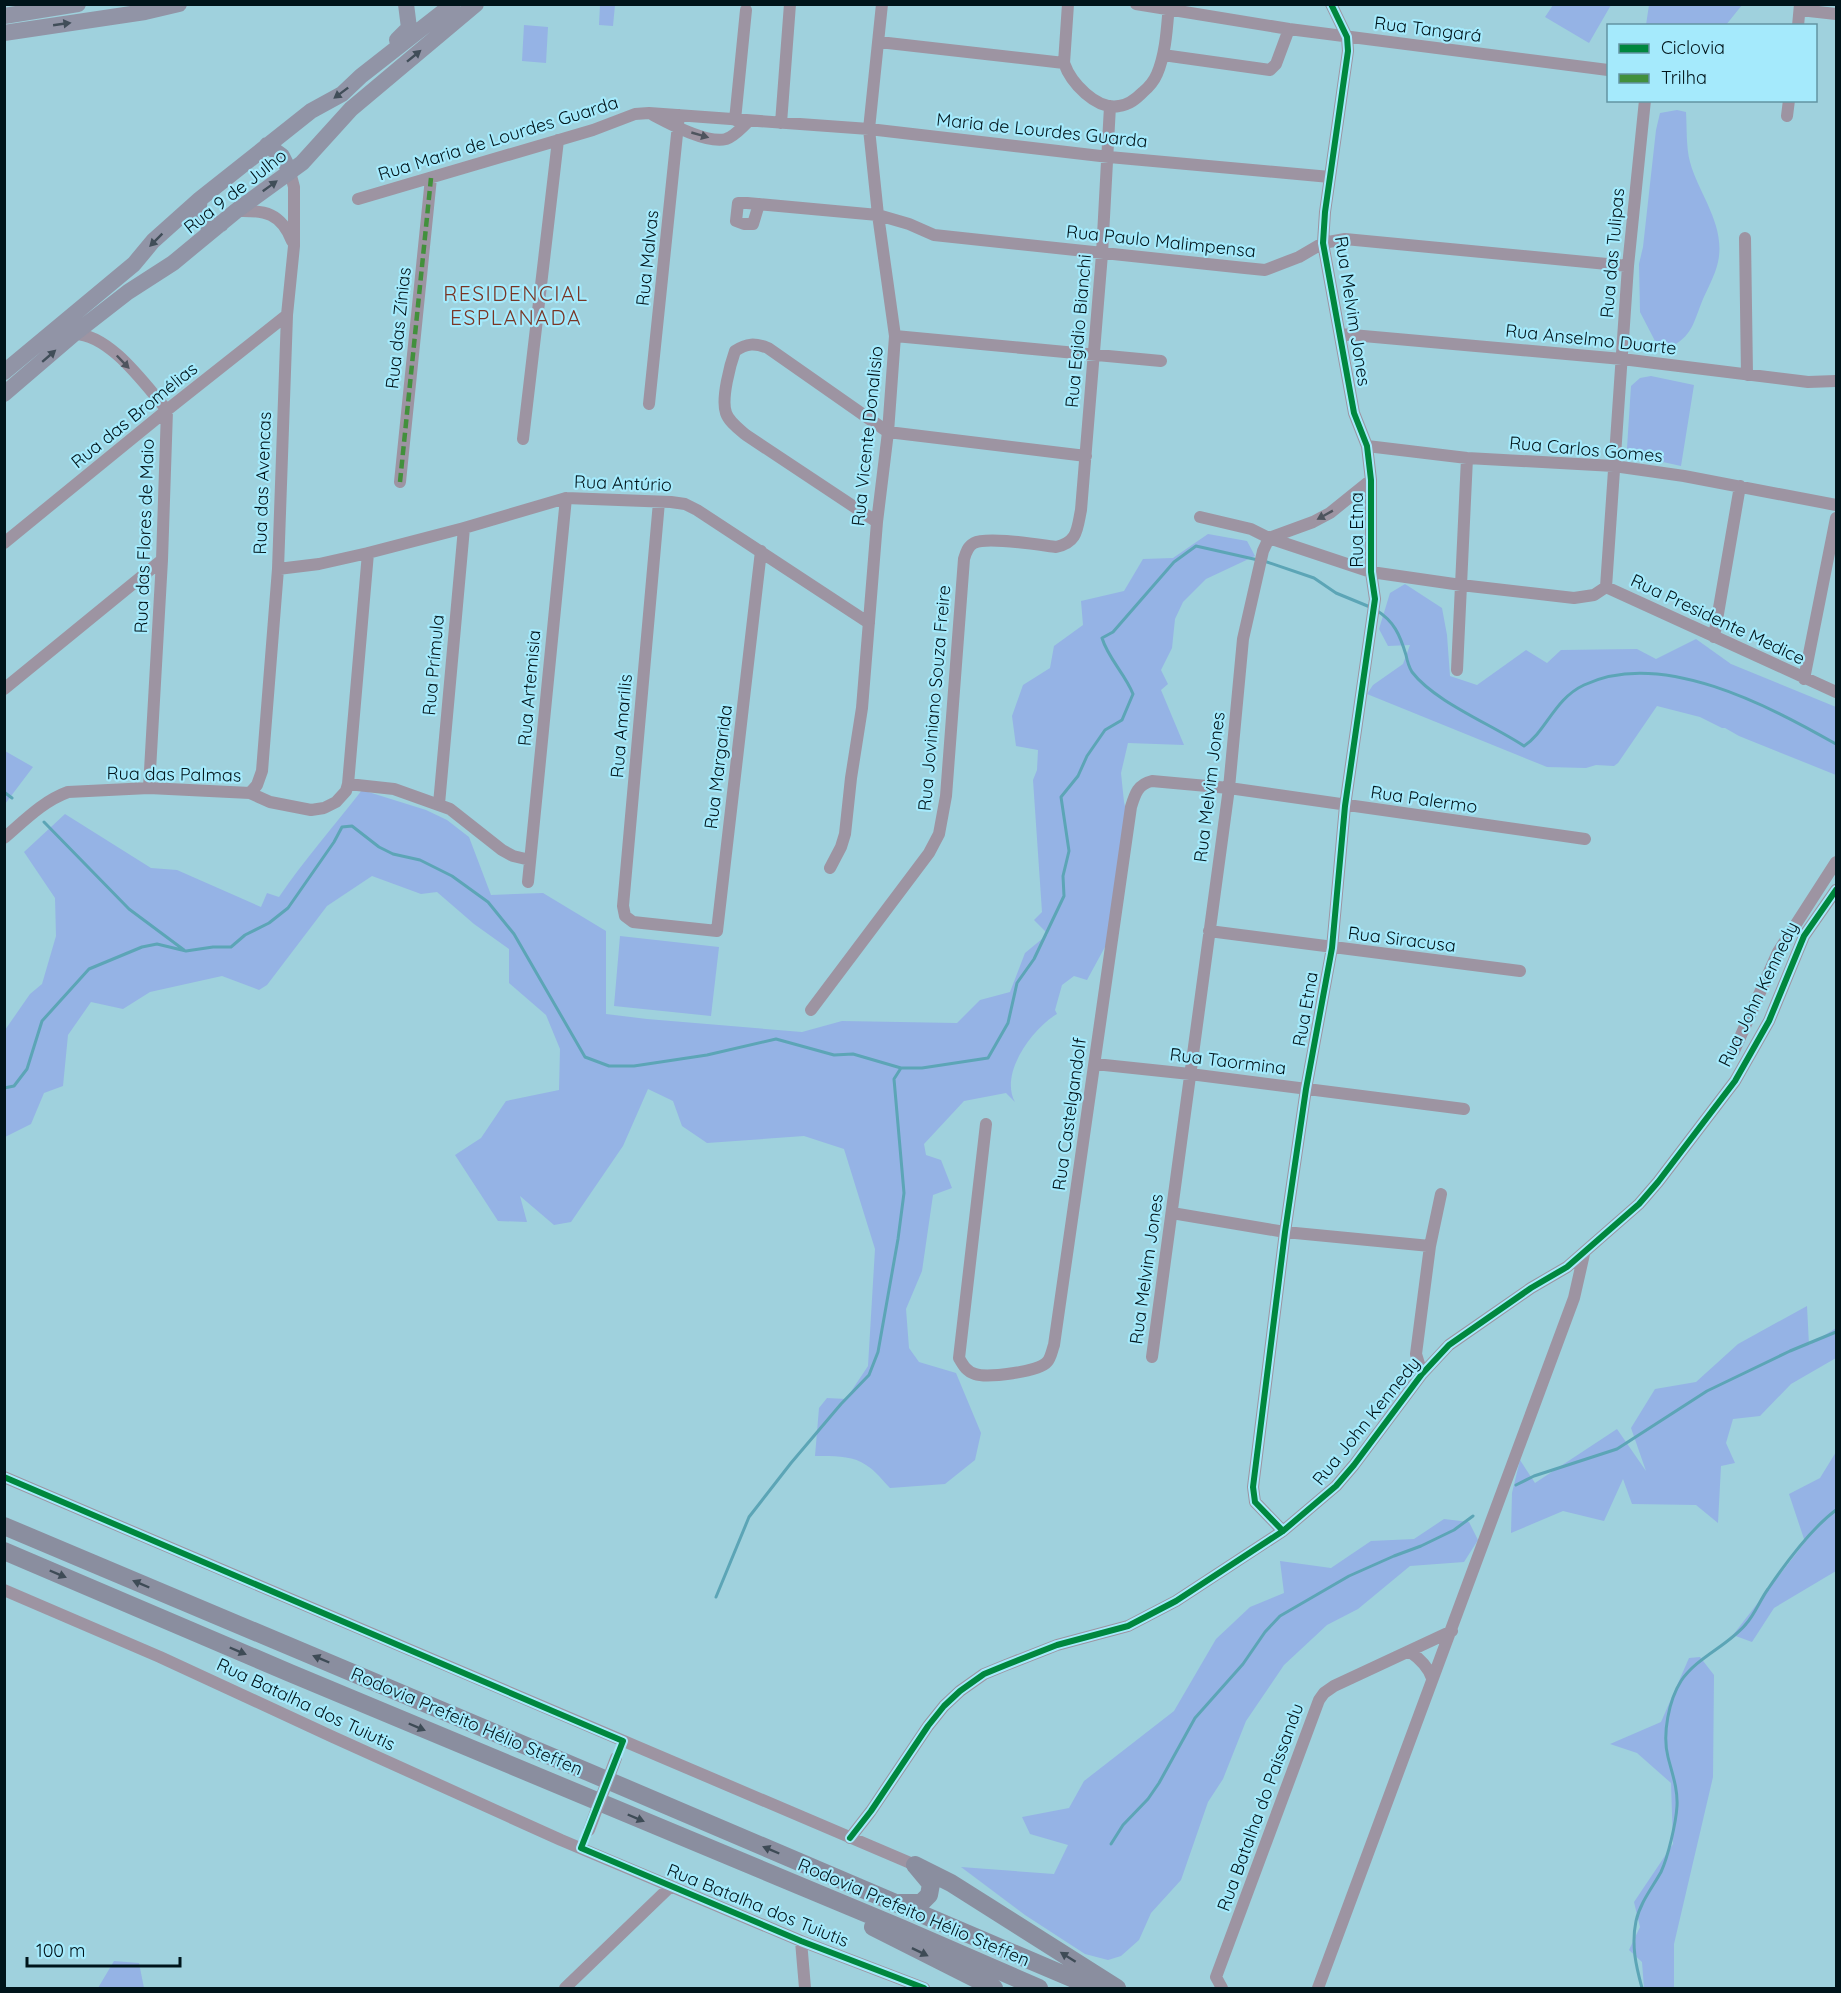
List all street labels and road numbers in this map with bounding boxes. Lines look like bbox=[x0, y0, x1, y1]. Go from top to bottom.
street label: Rua Tangará bbox=[1373, 11, 1483, 47]
street label: Rua Maria de Lourdes Guarda bbox=[375, 90, 621, 186]
street label: Maria de Lourdes Guarda bbox=[935, 107, 1149, 153]
street label: Rua 9 de Julho bbox=[179, 144, 291, 238]
street label: Rua das Tulipas bbox=[1595, 187, 1629, 319]
street label: Rua Malvas bbox=[631, 209, 663, 307]
street label: Rua Paulo Malimpensa bbox=[1065, 220, 1257, 262]
street label: Rua Melvim Jones bbox=[1330, 234, 1376, 388]
street label: Rua Egidio Bianchi bbox=[1060, 253, 1096, 409]
street label: Rua das Zínias bbox=[380, 266, 416, 390]
street label: Rua Anselmo Duarte bbox=[1504, 319, 1678, 359]
street label: Rua Vicente Donalisio bbox=[846, 345, 888, 527]
street label: Rua das Bromélias bbox=[66, 357, 202, 473]
street label: Rua das Avencas bbox=[248, 411, 276, 555]
street label: Rua Carlos Gomes bbox=[1508, 431, 1664, 467]
street label: Rua das Flores de Maio bbox=[129, 438, 159, 634]
street label: Rua Antúrio bbox=[574, 470, 672, 496]
street label: Rua Etna bbox=[1345, 492, 1368, 568]
street label: Rua Presidente Medice bbox=[1627, 569, 1809, 669]
street label: Rua Joviniano Souza Freire bbox=[913, 584, 955, 812]
street label: Rua Prímula bbox=[417, 614, 449, 716]
street label: Rua Artemisia bbox=[512, 629, 546, 747]
street label: Rua Amarilis bbox=[605, 673, 637, 779]
street label: Rua Margarida bbox=[699, 704, 737, 830]
street label: Rua Melvim Jones bbox=[1188, 710, 1230, 864]
street label: Rua das Palmas bbox=[107, 761, 241, 787]
street label: Rua Palermo bbox=[1369, 780, 1479, 818]
street label: Rua John Kennedy bbox=[1713, 918, 1803, 1070]
street label: Rua Siracusa bbox=[1347, 921, 1457, 957]
street label: Rua Etna bbox=[1287, 970, 1323, 1048]
street label: Rua Castelgandolf bbox=[1047, 1036, 1091, 1192]
street label: Rua Taormina bbox=[1168, 1042, 1288, 1080]
street label: Rua Melvim Jones bbox=[1124, 1192, 1168, 1346]
street label: Rua John Kennedy bbox=[1307, 1352, 1425, 1490]
street label: Rua Batalha dos Tuiutis bbox=[213, 1653, 399, 1755]
street label: Rodovia Prefeito Hélio Steffen bbox=[348, 1662, 586, 1780]
street label: Rua Batalha do Paissandu bbox=[1212, 1700, 1308, 1914]
street label: Rodovia Prefeito Hélio Steffen bbox=[795, 1853, 1033, 1971]
street label: Rua Batalha dos Tuiutis bbox=[664, 1858, 852, 1952]

